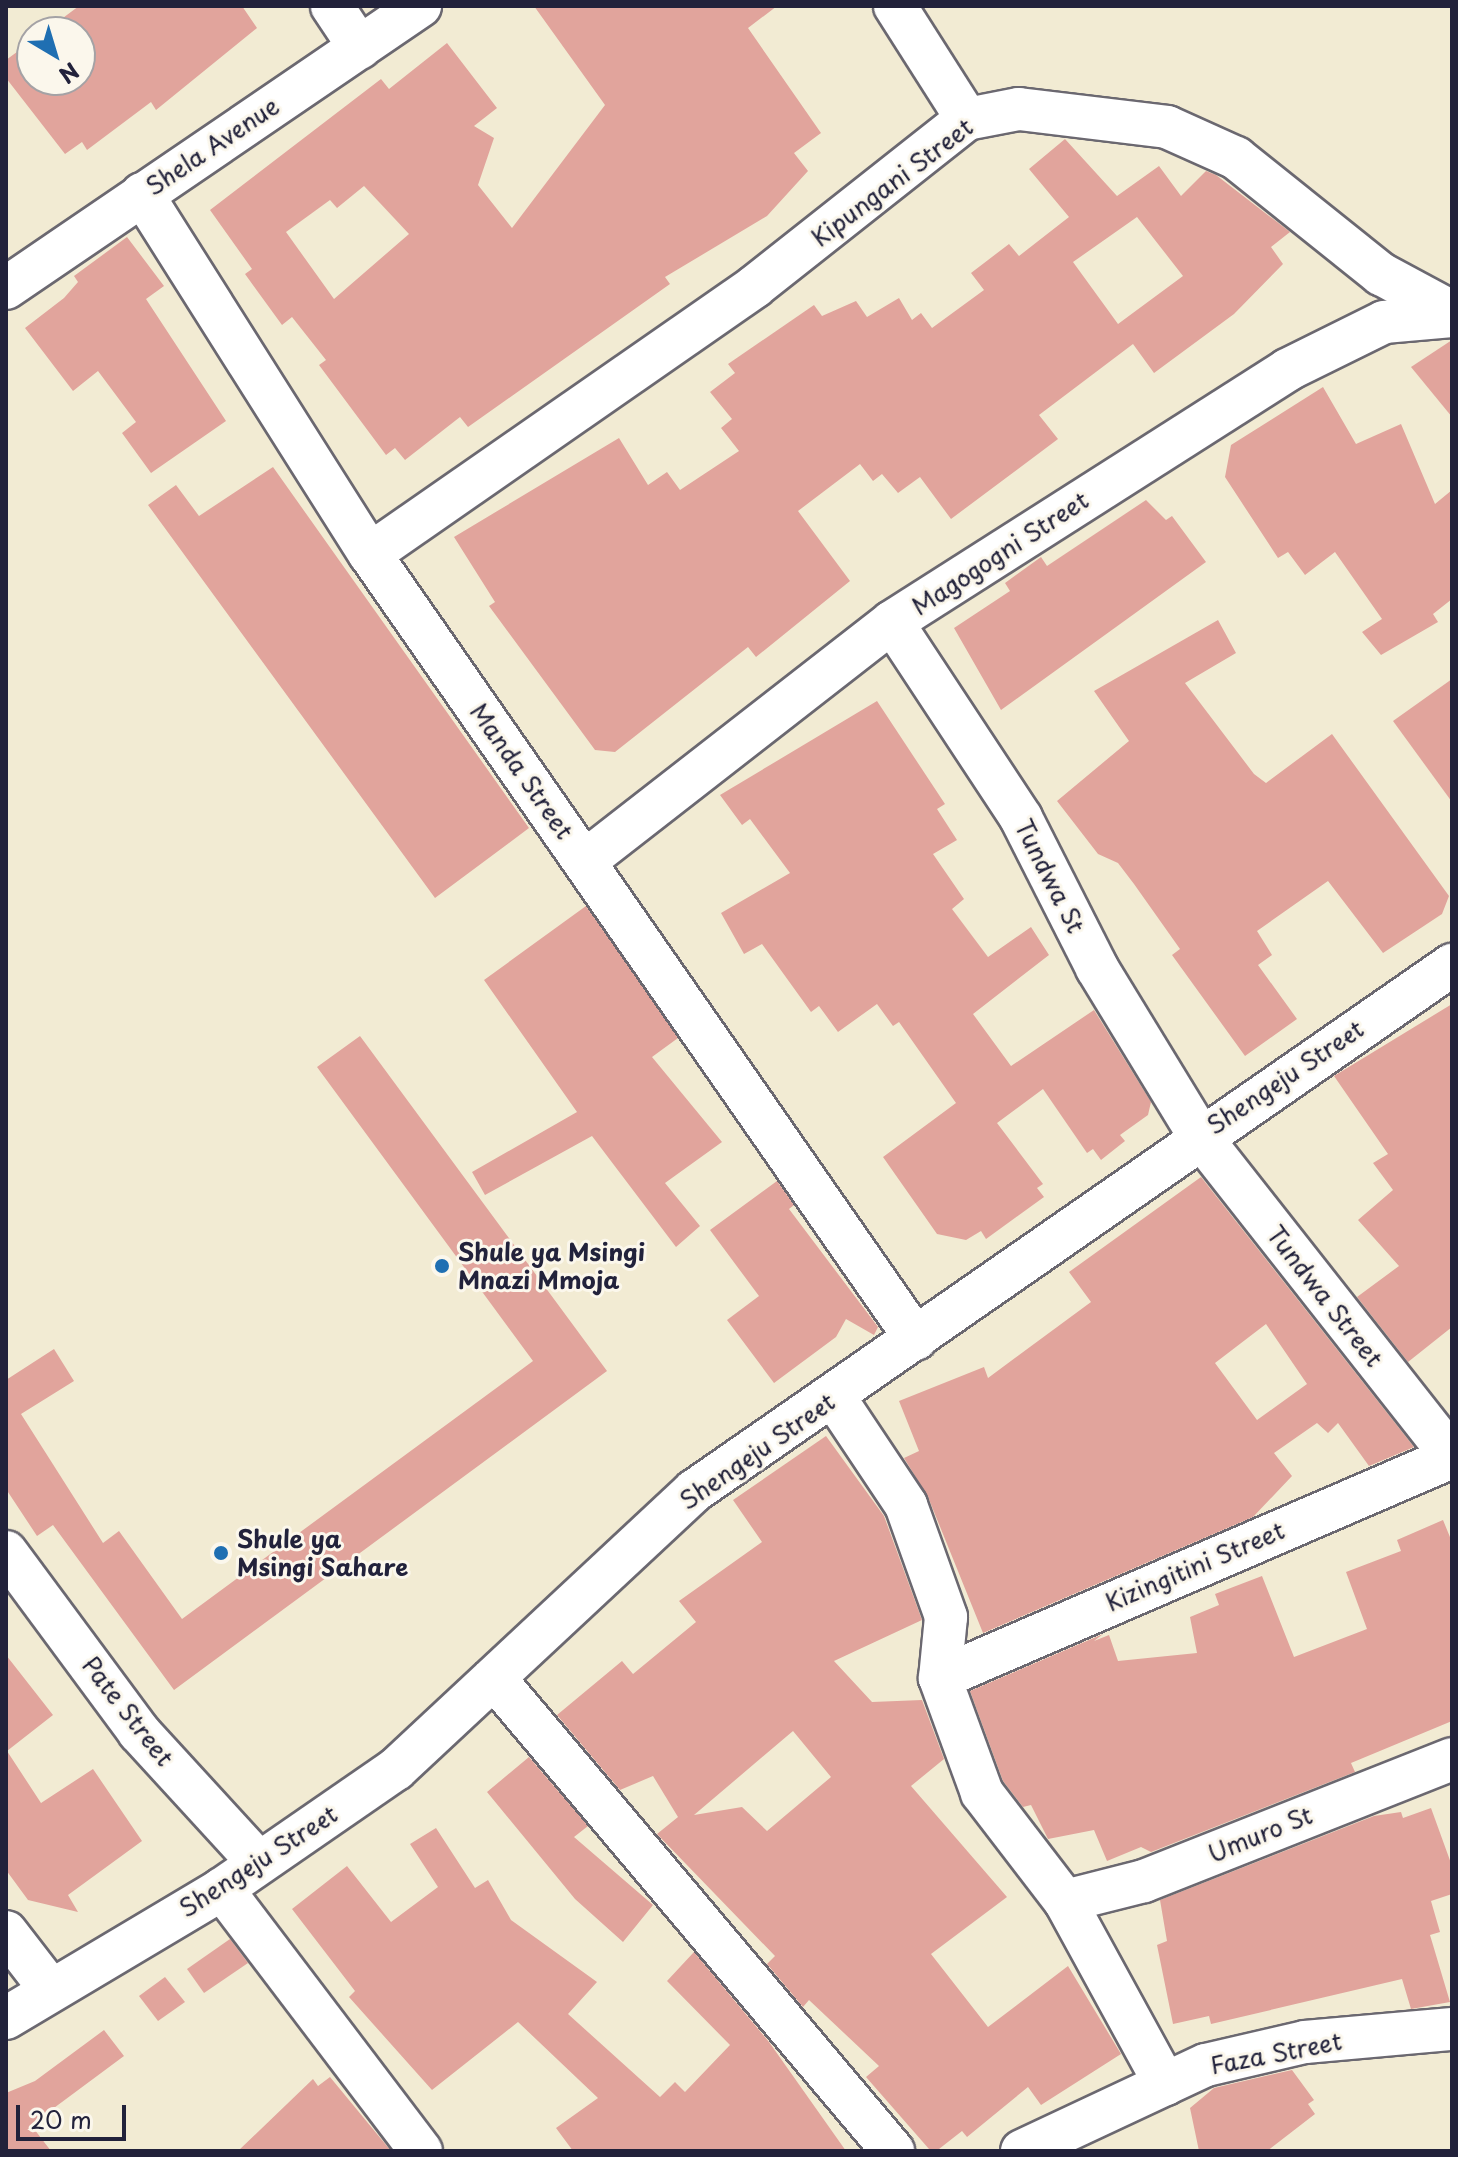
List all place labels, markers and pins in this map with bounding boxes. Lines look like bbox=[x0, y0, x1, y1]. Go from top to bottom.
place label: Shule ya Msingi Mnazi Mmoja bbox=[458, 1238, 646, 1294]
marker: Shule ya Msingi Mnazi Mmoja bbox=[433, 1257, 451, 1275]
place label: Shule ya Msingi Sahare bbox=[237, 1525, 408, 1581]
marker: Shule ya Msingi Sahare bbox=[212, 1544, 230, 1562]

